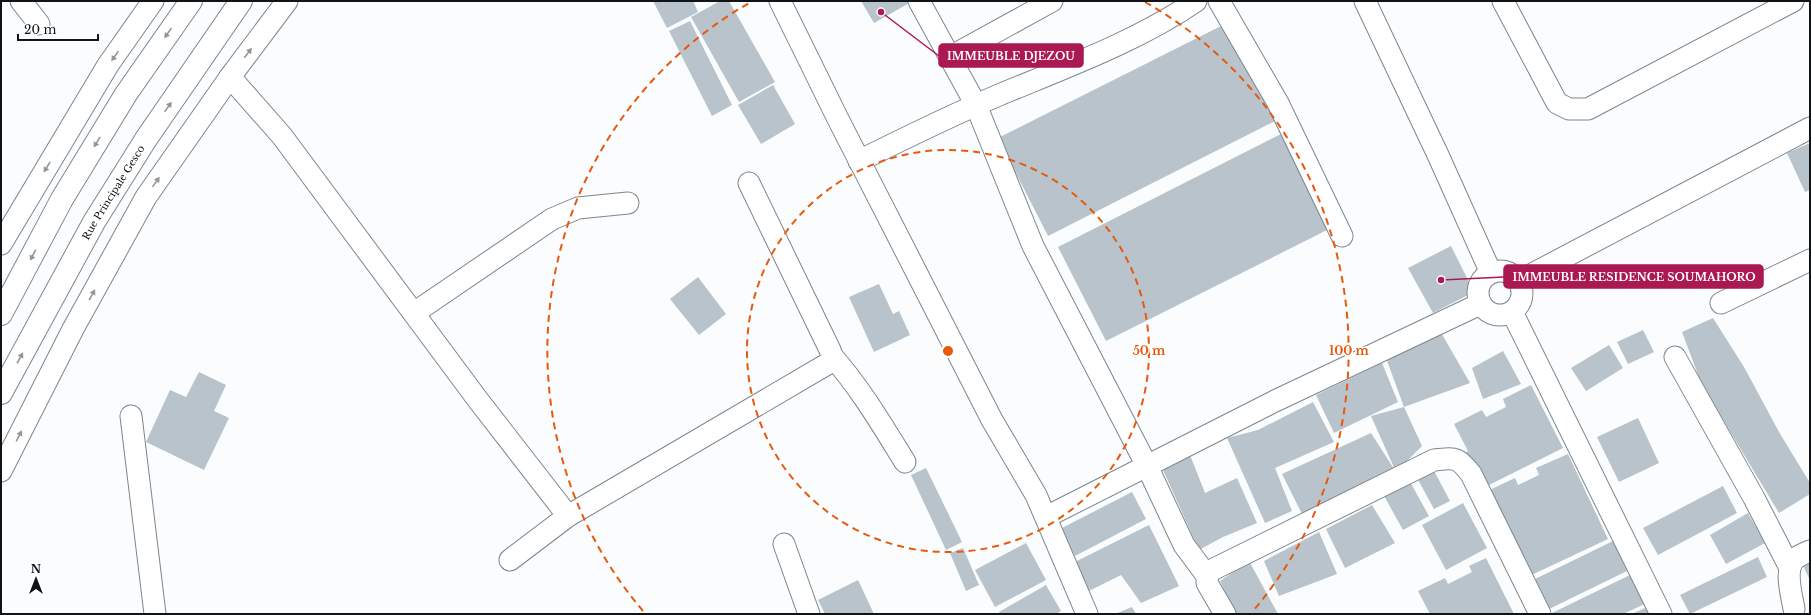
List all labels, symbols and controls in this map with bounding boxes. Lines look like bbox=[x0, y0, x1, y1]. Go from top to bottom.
scale bar bbox=[18, 16, 98, 42]
text: 20 m bbox=[24, 22, 56, 37]
one-way arrow bbox=[164, 28, 172, 38]
callout: IMMEUBLE DJEZOU bbox=[939, 44, 1083, 67]
one-way arrow bbox=[243, 48, 252, 59]
text: IMMEUBLE DJEZOU bbox=[947, 49, 1075, 63]
one-way arrow bbox=[111, 50, 119, 61]
one-way arrow bbox=[164, 101, 172, 112]
one-way arrow bbox=[94, 136, 101, 148]
street label: Rue Principale Gesco bbox=[79, 142, 147, 242]
one-way arrow bbox=[43, 162, 51, 172]
one-way arrow bbox=[152, 177, 160, 188]
one-way arrow bbox=[29, 249, 36, 260]
callout: IMMEUBLE RESIDENCE SOUMAHORO bbox=[1504, 265, 1763, 288]
text: IMMEUBLE RESIDENCE SOUMAHORO bbox=[1512, 270, 1756, 284]
one-way arrow bbox=[88, 289, 95, 301]
text: 50 m bbox=[1133, 343, 1166, 358]
text: 100 m bbox=[1329, 343, 1370, 358]
centre of rings bbox=[941, 344, 955, 358]
one-way arrow bbox=[16, 352, 23, 364]
one-way arrow bbox=[15, 430, 22, 442]
north arrow bbox=[16, 559, 56, 599]
text: N bbox=[31, 562, 42, 576]

